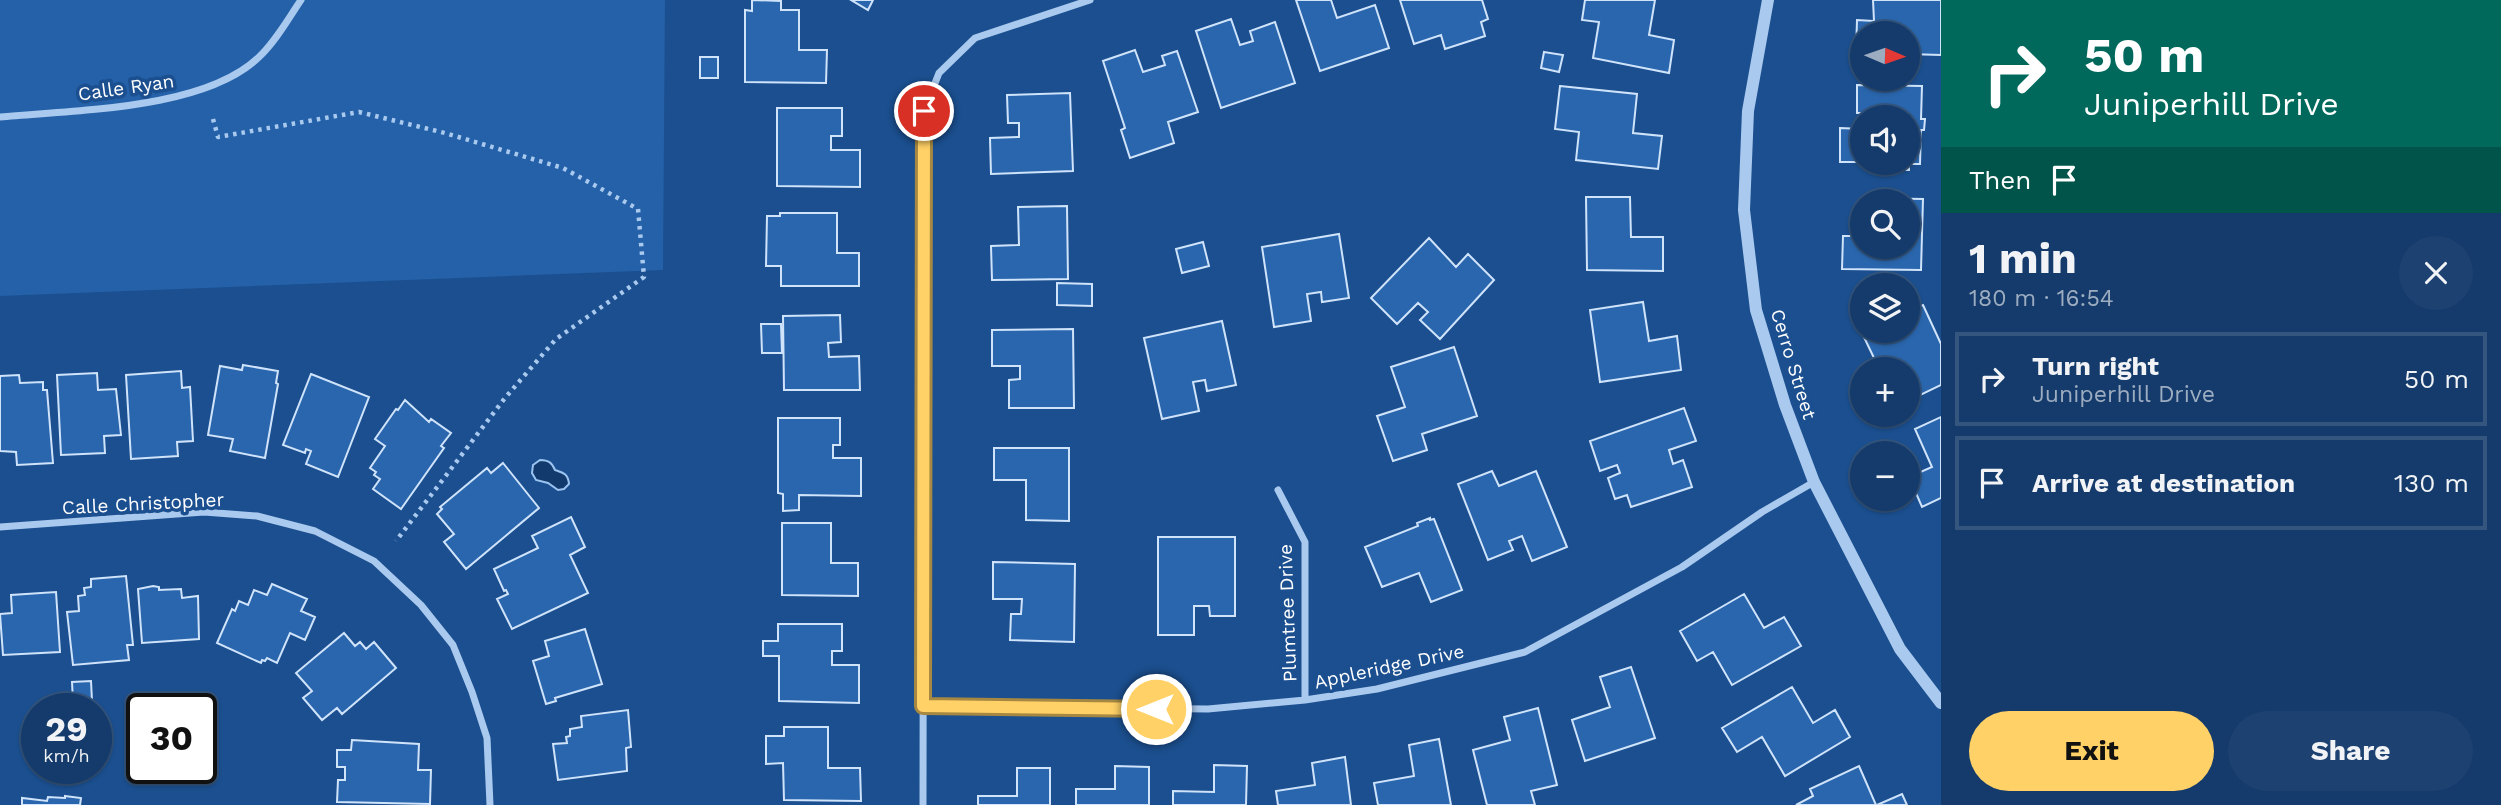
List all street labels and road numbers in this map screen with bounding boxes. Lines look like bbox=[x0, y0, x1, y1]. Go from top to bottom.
street label: Calle Ryan bbox=[76, 69, 176, 106]
street label: Cerro Street bbox=[1766, 306, 1821, 422]
street label: Calle Christopher bbox=[61, 488, 225, 519]
street label: Plumtree Drive bbox=[1274, 544, 1301, 682]
street label: Appleridge Drive bbox=[1312, 639, 1466, 694]

